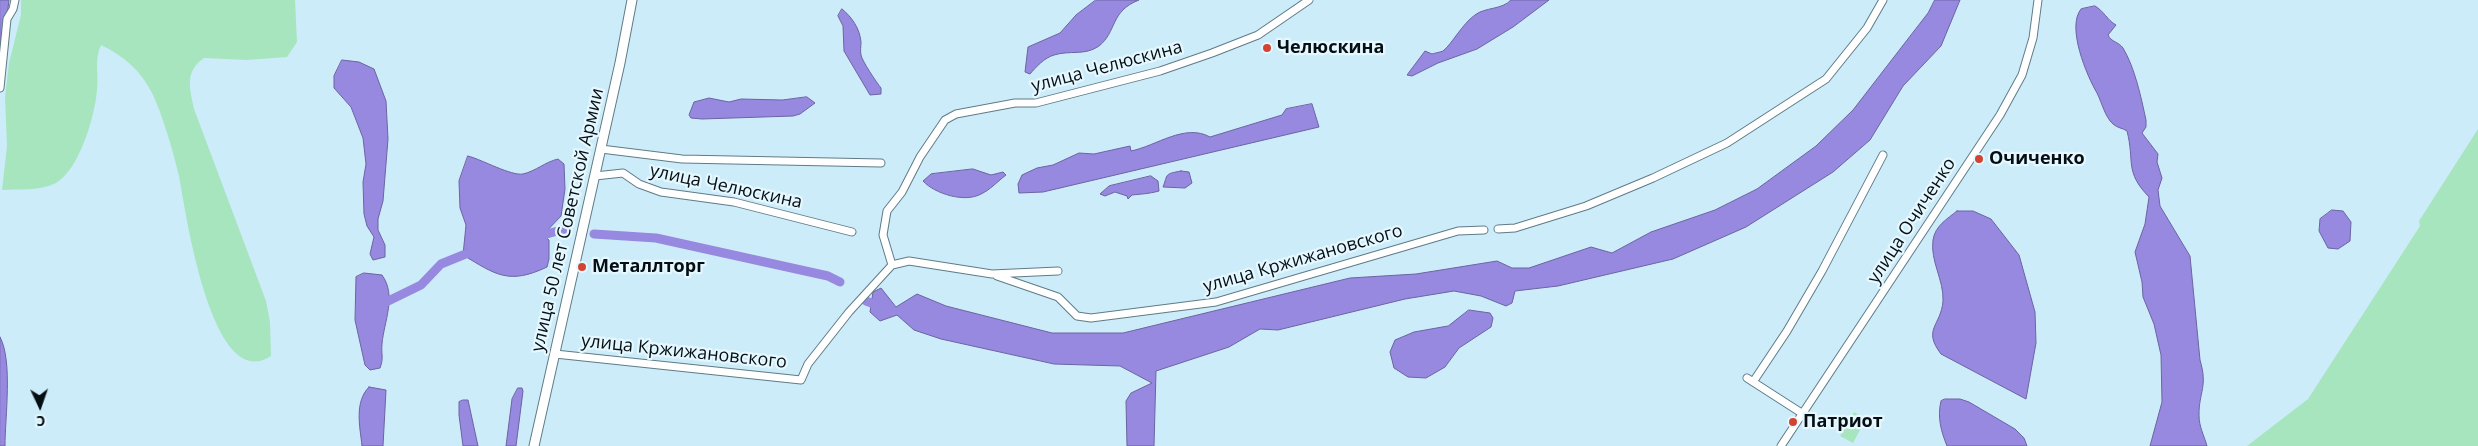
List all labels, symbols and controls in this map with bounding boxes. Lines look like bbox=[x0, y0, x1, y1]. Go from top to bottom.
street label: улица Челюскина bbox=[1029, 36, 1185, 98]
place label: Челюскина bbox=[1277, 37, 1384, 59]
marker: Челюскина bbox=[1261, 42, 1273, 54]
street label: улица 50 лет Советской Армии bbox=[527, 86, 609, 354]
place label: Очиченко bbox=[1989, 148, 2085, 170]
marker: Очиченко bbox=[1973, 153, 1985, 165]
street label: улица Очиченко bbox=[1863, 154, 1961, 288]
street label: улица Челюскина bbox=[648, 160, 804, 214]
street label: улица Кржижановского bbox=[1201, 220, 1405, 298]
place label: Металлторг bbox=[592, 256, 705, 278]
marker: Металлторг bbox=[576, 261, 588, 273]
street label: улица Кржижановского bbox=[580, 330, 788, 374]
north arrow bbox=[15, 381, 65, 431]
place label: Патриот bbox=[1803, 411, 1883, 433]
text: С bbox=[36, 412, 46, 431]
marker: Патриот bbox=[1787, 416, 1799, 428]

